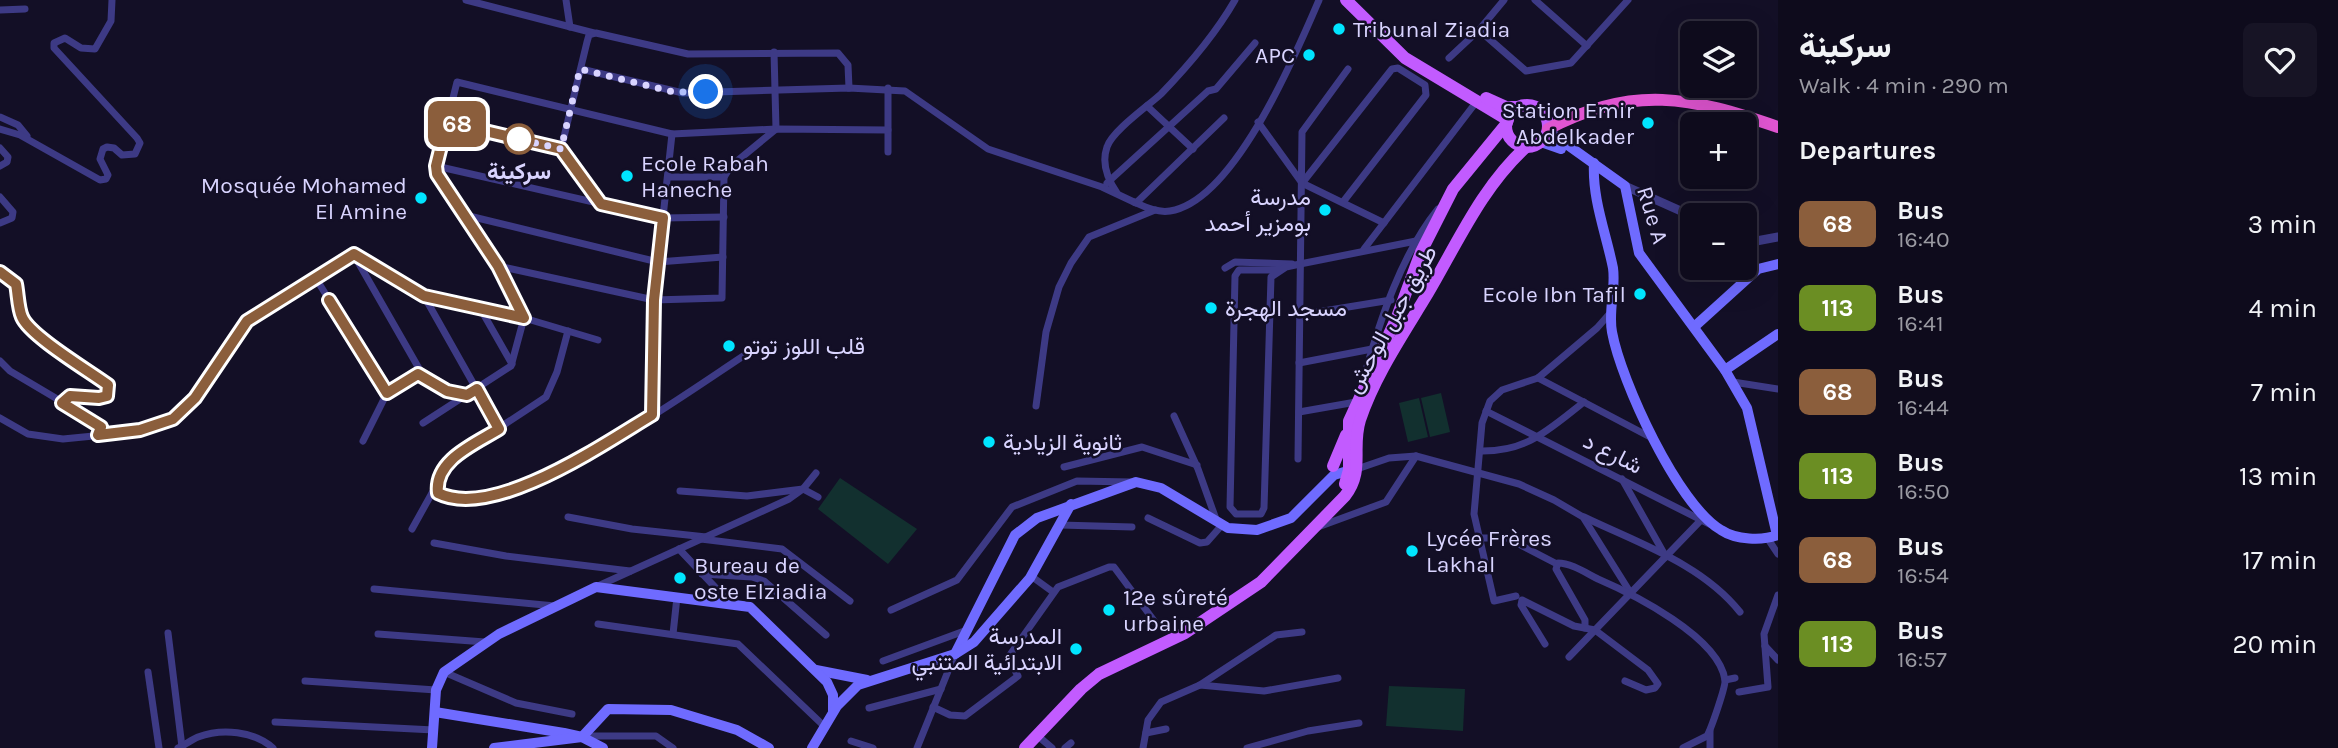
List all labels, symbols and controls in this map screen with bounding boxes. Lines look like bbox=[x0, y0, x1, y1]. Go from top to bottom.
place label: Tribunal Ziadia bbox=[1353, 16, 1510, 43]
marker: Tribunal Ziadia bbox=[1331, 21, 1347, 37]
map controls bbox=[1680, 21, 1757, 280]
button: layers bbox=[1680, 21, 1757, 98]
button: heart bbox=[2243, 23, 2317, 97]
text: سركينة bbox=[1799, 27, 1891, 65]
place label: APC bbox=[1255, 42, 1295, 69]
marker: APC bbox=[1301, 47, 1317, 63]
text: Walk · 4 min · 290 m bbox=[1799, 72, 2009, 99]
your location bbox=[688, 74, 723, 109]
place label: Station Emir Abdelkader bbox=[1502, 97, 1635, 150]
line badge: 68 bbox=[426, 101, 489, 147]
text: 68 bbox=[442, 110, 472, 138]
button: + bbox=[1680, 112, 1757, 189]
marker: Station Emir Abdelkader bbox=[1640, 115, 1656, 131]
marker: سركينة bbox=[504, 124, 534, 154]
text: Departures bbox=[1799, 135, 1936, 166]
place label: Ecole Rabah Haneche bbox=[641, 150, 769, 203]
place label: سركينة bbox=[487, 158, 551, 186]
marker: Ecole Rabah Haneche bbox=[619, 168, 635, 184]
place label: Mosquée Mohamed El Amine bbox=[201, 172, 407, 225]
street label: Rue A bbox=[1631, 183, 1674, 247]
place label: مدرسة بومزير أحمد bbox=[1204, 184, 1311, 238]
marker: Mosquée Mohamed El Amine bbox=[413, 190, 429, 206]
text: Bus bbox=[1897, 195, 1944, 226]
marker: مدرسة بومزير أحمد bbox=[1317, 202, 1333, 218]
button: − bbox=[1680, 203, 1757, 280]
text: 3 min bbox=[2248, 209, 2317, 240]
text: 68 bbox=[1822, 210, 1853, 238]
text: 16:40 bbox=[1897, 226, 1950, 253]
street label: طريق جبل الوحش bbox=[1340, 241, 1444, 398]
text: Bus bbox=[1897, 279, 1944, 310]
place label: Ecole Ibn Tafil bbox=[1482, 281, 1626, 308]
marker: Ecole Ibn Tafil bbox=[1632, 286, 1648, 302]
text: 4 min bbox=[2249, 293, 2317, 324]
text: 113 bbox=[1821, 294, 1854, 322]
place label: مسجد الهجرة bbox=[1225, 295, 1347, 323]
marker: مسجد الهجرة bbox=[1203, 300, 1219, 316]
text: 16:41 bbox=[1897, 310, 1944, 337]
place label: قلب اللوز توتو bbox=[743, 333, 865, 361]
marker: قلب اللوز توتو bbox=[721, 338, 737, 354]
text: Bus bbox=[1897, 363, 1944, 394]
text: 7 min bbox=[2251, 377, 2317, 408]
text: 68 bbox=[1822, 378, 1853, 406]
text: 16:44 bbox=[1897, 394, 1949, 421]
street label: شارع د bbox=[1578, 427, 1647, 481]
place label: ثانوية الزيادية bbox=[1003, 429, 1122, 457]
marker: ثانوية الزيادية bbox=[981, 434, 997, 450]
text: Bus bbox=[1897, 447, 1944, 478]
text: 13 min bbox=[2239, 461, 2317, 492]
text: 113 bbox=[1821, 462, 1854, 490]
text: 16:50 bbox=[1897, 478, 1950, 505]
place label: Lycée Frères Lakhal bbox=[1426, 525, 1552, 578]
text: Bus bbox=[1897, 531, 1944, 562]
marker: Lycée Frères Lakhal bbox=[1404, 543, 1420, 559]
text: 17 min bbox=[2242, 545, 2317, 576]
text: 68 bbox=[1822, 546, 1853, 574]
place label: Bureau de oste Elziadia bbox=[694, 552, 828, 605]
text: 16:54 bbox=[1897, 562, 1949, 589]
marker: Bureau de oste Elziadia bbox=[672, 570, 688, 586]
place label: 12e sûreté urbaine bbox=[1123, 584, 1228, 637]
marker: 12e sûreté urbaine bbox=[1101, 602, 1117, 618]
text: Bus bbox=[1897, 615, 1944, 646]
place label: المدرسة الابتدائية المتنبي bbox=[911, 623, 1062, 681]
text: 20 min bbox=[2233, 629, 2317, 660]
text: 113 bbox=[1821, 630, 1854, 658]
marker: المدرسة الابتدائية المتنبي bbox=[1068, 641, 1084, 657]
text: 16:57 bbox=[1897, 646, 1947, 673]

